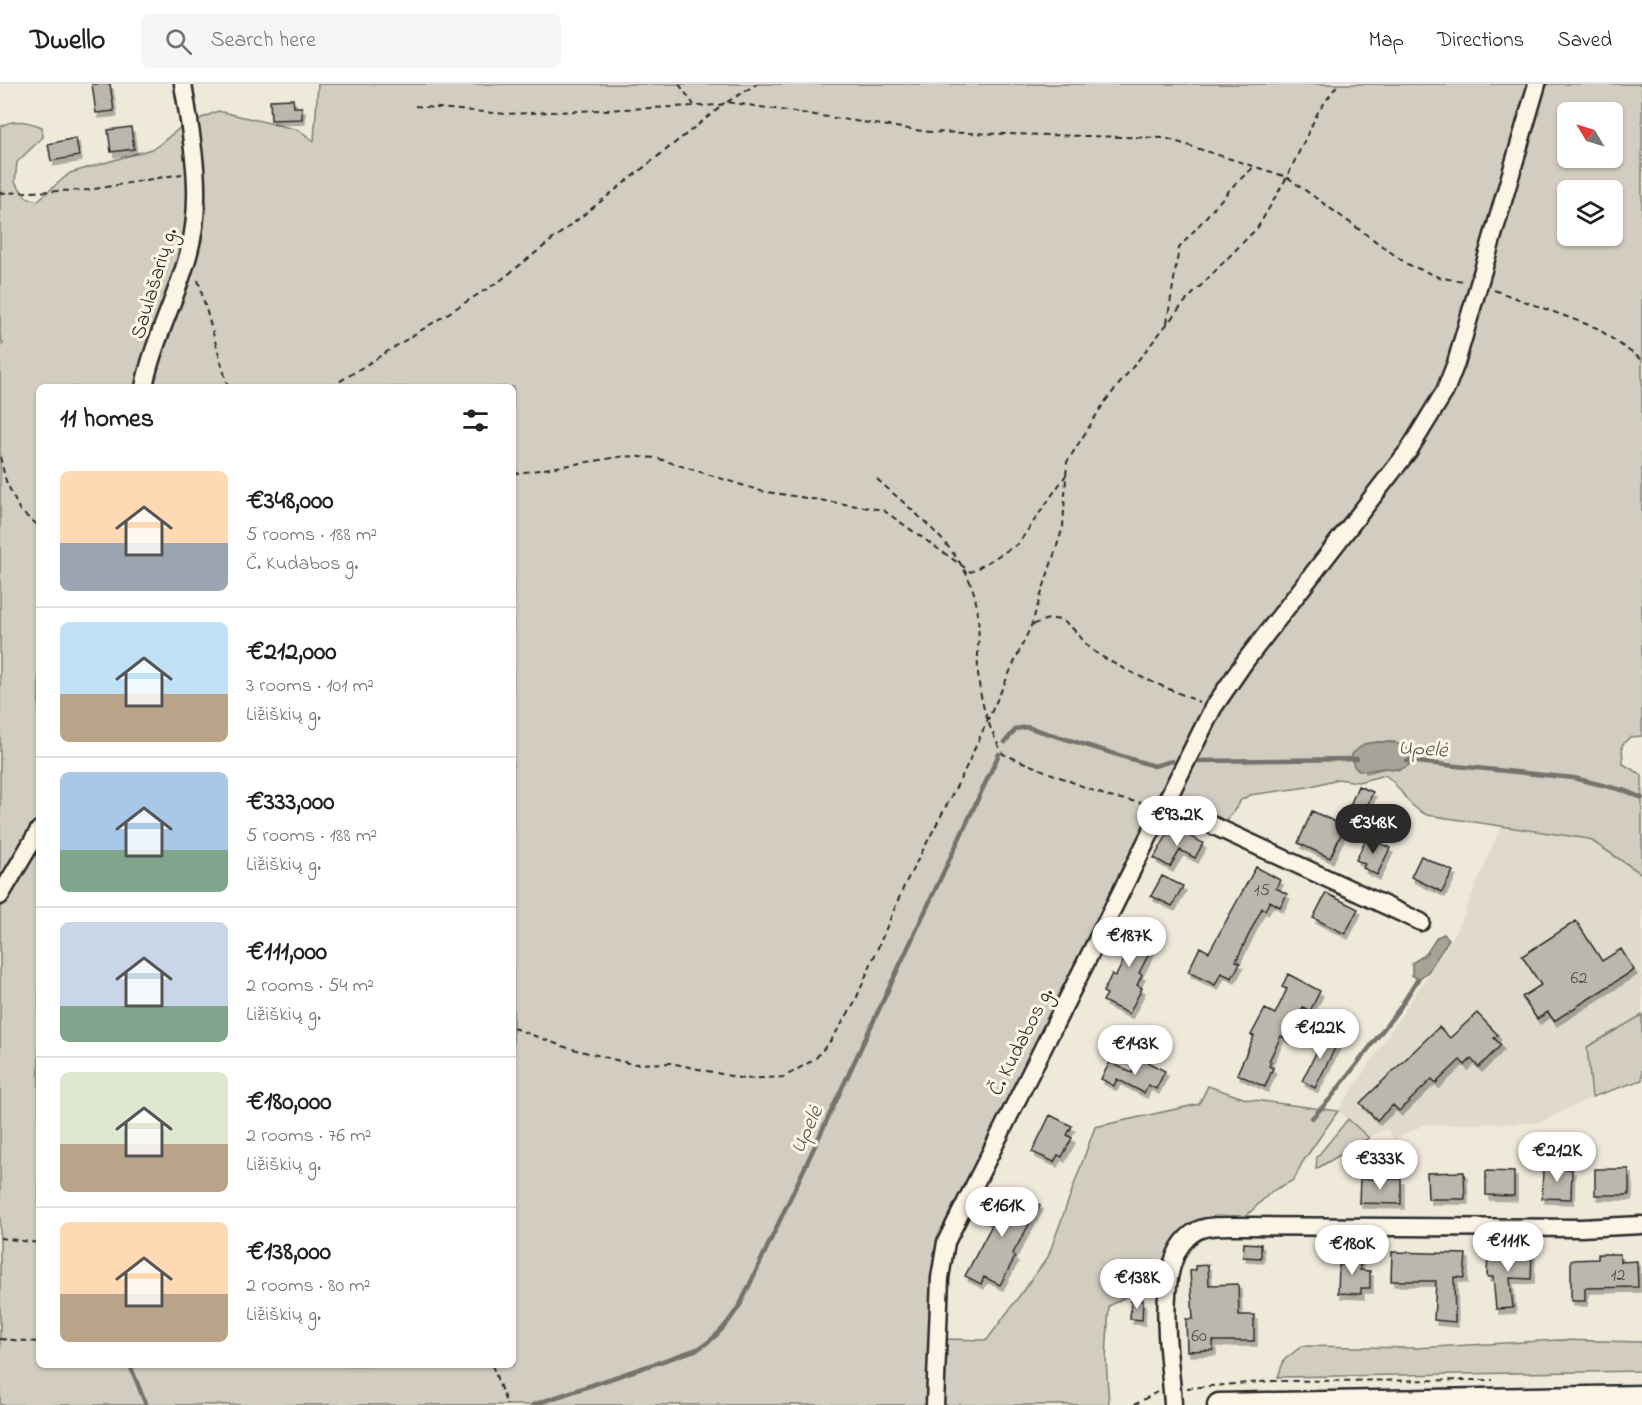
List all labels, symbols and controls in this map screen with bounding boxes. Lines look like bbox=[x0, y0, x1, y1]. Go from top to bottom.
search box bbox=[141, 14, 561, 68]
text: Dwello bbox=[30, 21, 105, 62]
icon: search bbox=[162, 25, 195, 58]
text: Search here bbox=[210, 25, 316, 57]
text: Map bbox=[1368, 26, 1404, 56]
text: Directions bbox=[1437, 26, 1524, 56]
text: Saved bbox=[1557, 26, 1612, 56]
north arrow bbox=[1557, 102, 1623, 168]
map controls bbox=[1557, 102, 1623, 246]
button: layers bbox=[1557, 180, 1623, 246]
street label: Saulašarių g. bbox=[124, 224, 188, 343]
text: 11 homes bbox=[60, 401, 154, 439]
icon: filters bbox=[459, 404, 492, 437]
text: €348,000 bbox=[246, 483, 334, 521]
icon: home bbox=[108, 495, 180, 567]
text: 5 rooms · 188 m² bbox=[246, 521, 377, 550]
text: Č. Kudabos g. bbox=[246, 550, 358, 579]
text: €212,000 bbox=[246, 634, 336, 672]
icon: home bbox=[108, 646, 180, 718]
text: 3 rooms · 101 m² bbox=[246, 672, 374, 701]
text: Ližiškių g. bbox=[246, 701, 321, 730]
water label: Upelė bbox=[1397, 732, 1450, 768]
text: €333,000 bbox=[246, 784, 335, 822]
icon: home bbox=[108, 796, 180, 868]
pin: €93.2K bbox=[1128, 796, 1226, 847]
text: €93.2K bbox=[1151, 801, 1203, 830]
pin: €348K bbox=[1331, 804, 1415, 855]
text: €348K bbox=[1349, 809, 1397, 838]
text: 5 rooms · 188 m² bbox=[246, 822, 377, 851]
text: Ližiškių g. bbox=[246, 851, 321, 880]
house number: 15 bbox=[1254, 878, 1270, 904]
pin: €187K bbox=[1087, 917, 1171, 968]
text: €187K bbox=[1106, 922, 1152, 951]
text: €111,000 bbox=[246, 934, 327, 972]
icon: home bbox=[108, 946, 180, 1018]
house number: 62 bbox=[1571, 966, 1587, 992]
text: 2 rooms · 54 m² bbox=[246, 972, 374, 1001]
street label: Č. Kudabos g. bbox=[982, 983, 1064, 1102]
text: Ližiškių g. bbox=[246, 1001, 321, 1030]
pin: €122K bbox=[1278, 1009, 1362, 1060]
text: €122K bbox=[1295, 1014, 1345, 1043]
pin: €143K bbox=[1093, 1025, 1177, 1076]
text: €143K bbox=[1112, 1030, 1158, 1059]
text: €180,000 bbox=[246, 1084, 332, 1122]
icon: home bbox=[108, 1096, 180, 1168]
water label: Upelė bbox=[783, 1100, 833, 1159]
text: 2 rooms · 76 m² bbox=[246, 1122, 371, 1151]
pin: €212K bbox=[1515, 1132, 1599, 1183]
text: €212K bbox=[1532, 1137, 1582, 1166]
pin: €333K bbox=[1338, 1140, 1422, 1191]
text: €333K bbox=[1356, 1145, 1404, 1174]
text: Ližiškių g. bbox=[246, 1151, 321, 1180]
pin: €161K bbox=[960, 1187, 1044, 1238]
text: €161K bbox=[979, 1192, 1025, 1221]
pin: €111K bbox=[1466, 1222, 1550, 1273]
pin: €180K bbox=[1310, 1225, 1394, 1276]
text: €111K bbox=[1487, 1227, 1529, 1256]
text: €180K bbox=[1329, 1230, 1375, 1259]
text: €138,000 bbox=[246, 1234, 331, 1272]
icon: home bbox=[108, 1246, 180, 1318]
pin: €138K bbox=[1095, 1259, 1179, 1310]
house number: 12 bbox=[1611, 1263, 1625, 1289]
text: €138K bbox=[1114, 1264, 1160, 1293]
text: 2 rooms · 80 m² bbox=[246, 1272, 371, 1301]
text: Ližiškių g. bbox=[246, 1301, 321, 1330]
house number: 60 bbox=[1191, 1324, 1207, 1350]

